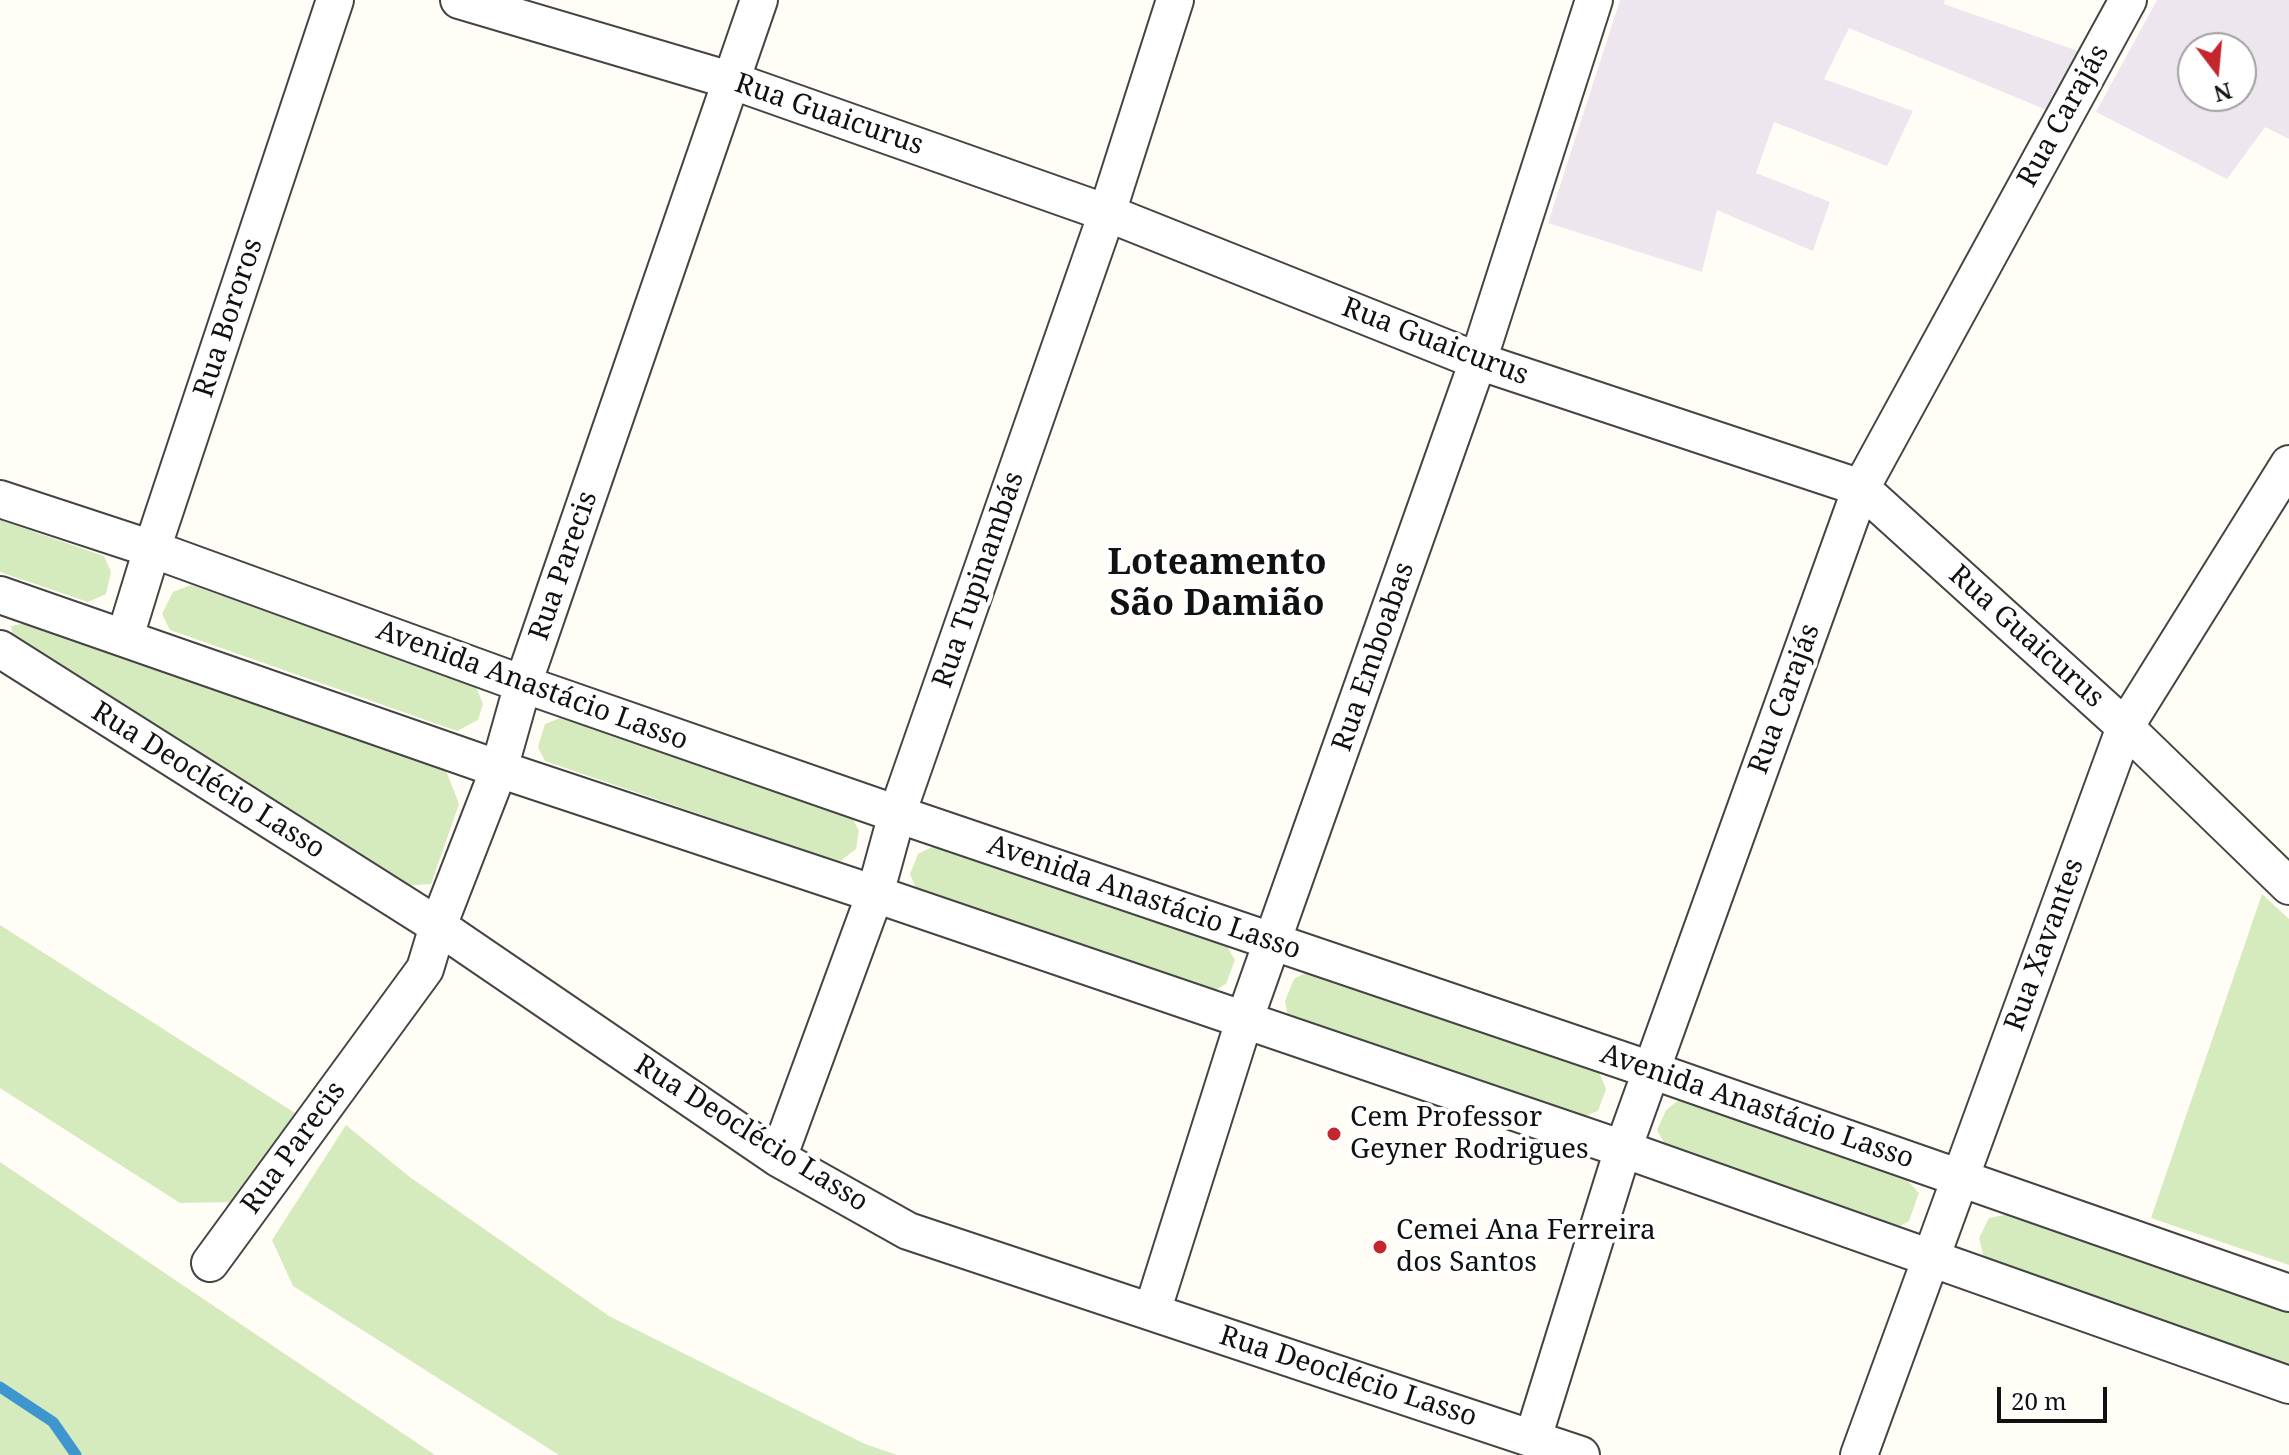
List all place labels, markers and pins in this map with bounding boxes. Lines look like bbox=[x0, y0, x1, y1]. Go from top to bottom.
place label: Cem Professor Geyner Rodrigues bbox=[1350, 1101, 1589, 1167]
marker: Cem Professor Geyner Rodrigues bbox=[1325, 1125, 1343, 1143]
place label: Cemei Ana Ferreira dos Santos bbox=[1396, 1214, 1656, 1280]
marker: Cemei Ana Ferreira dos Santos bbox=[1371, 1238, 1389, 1256]

